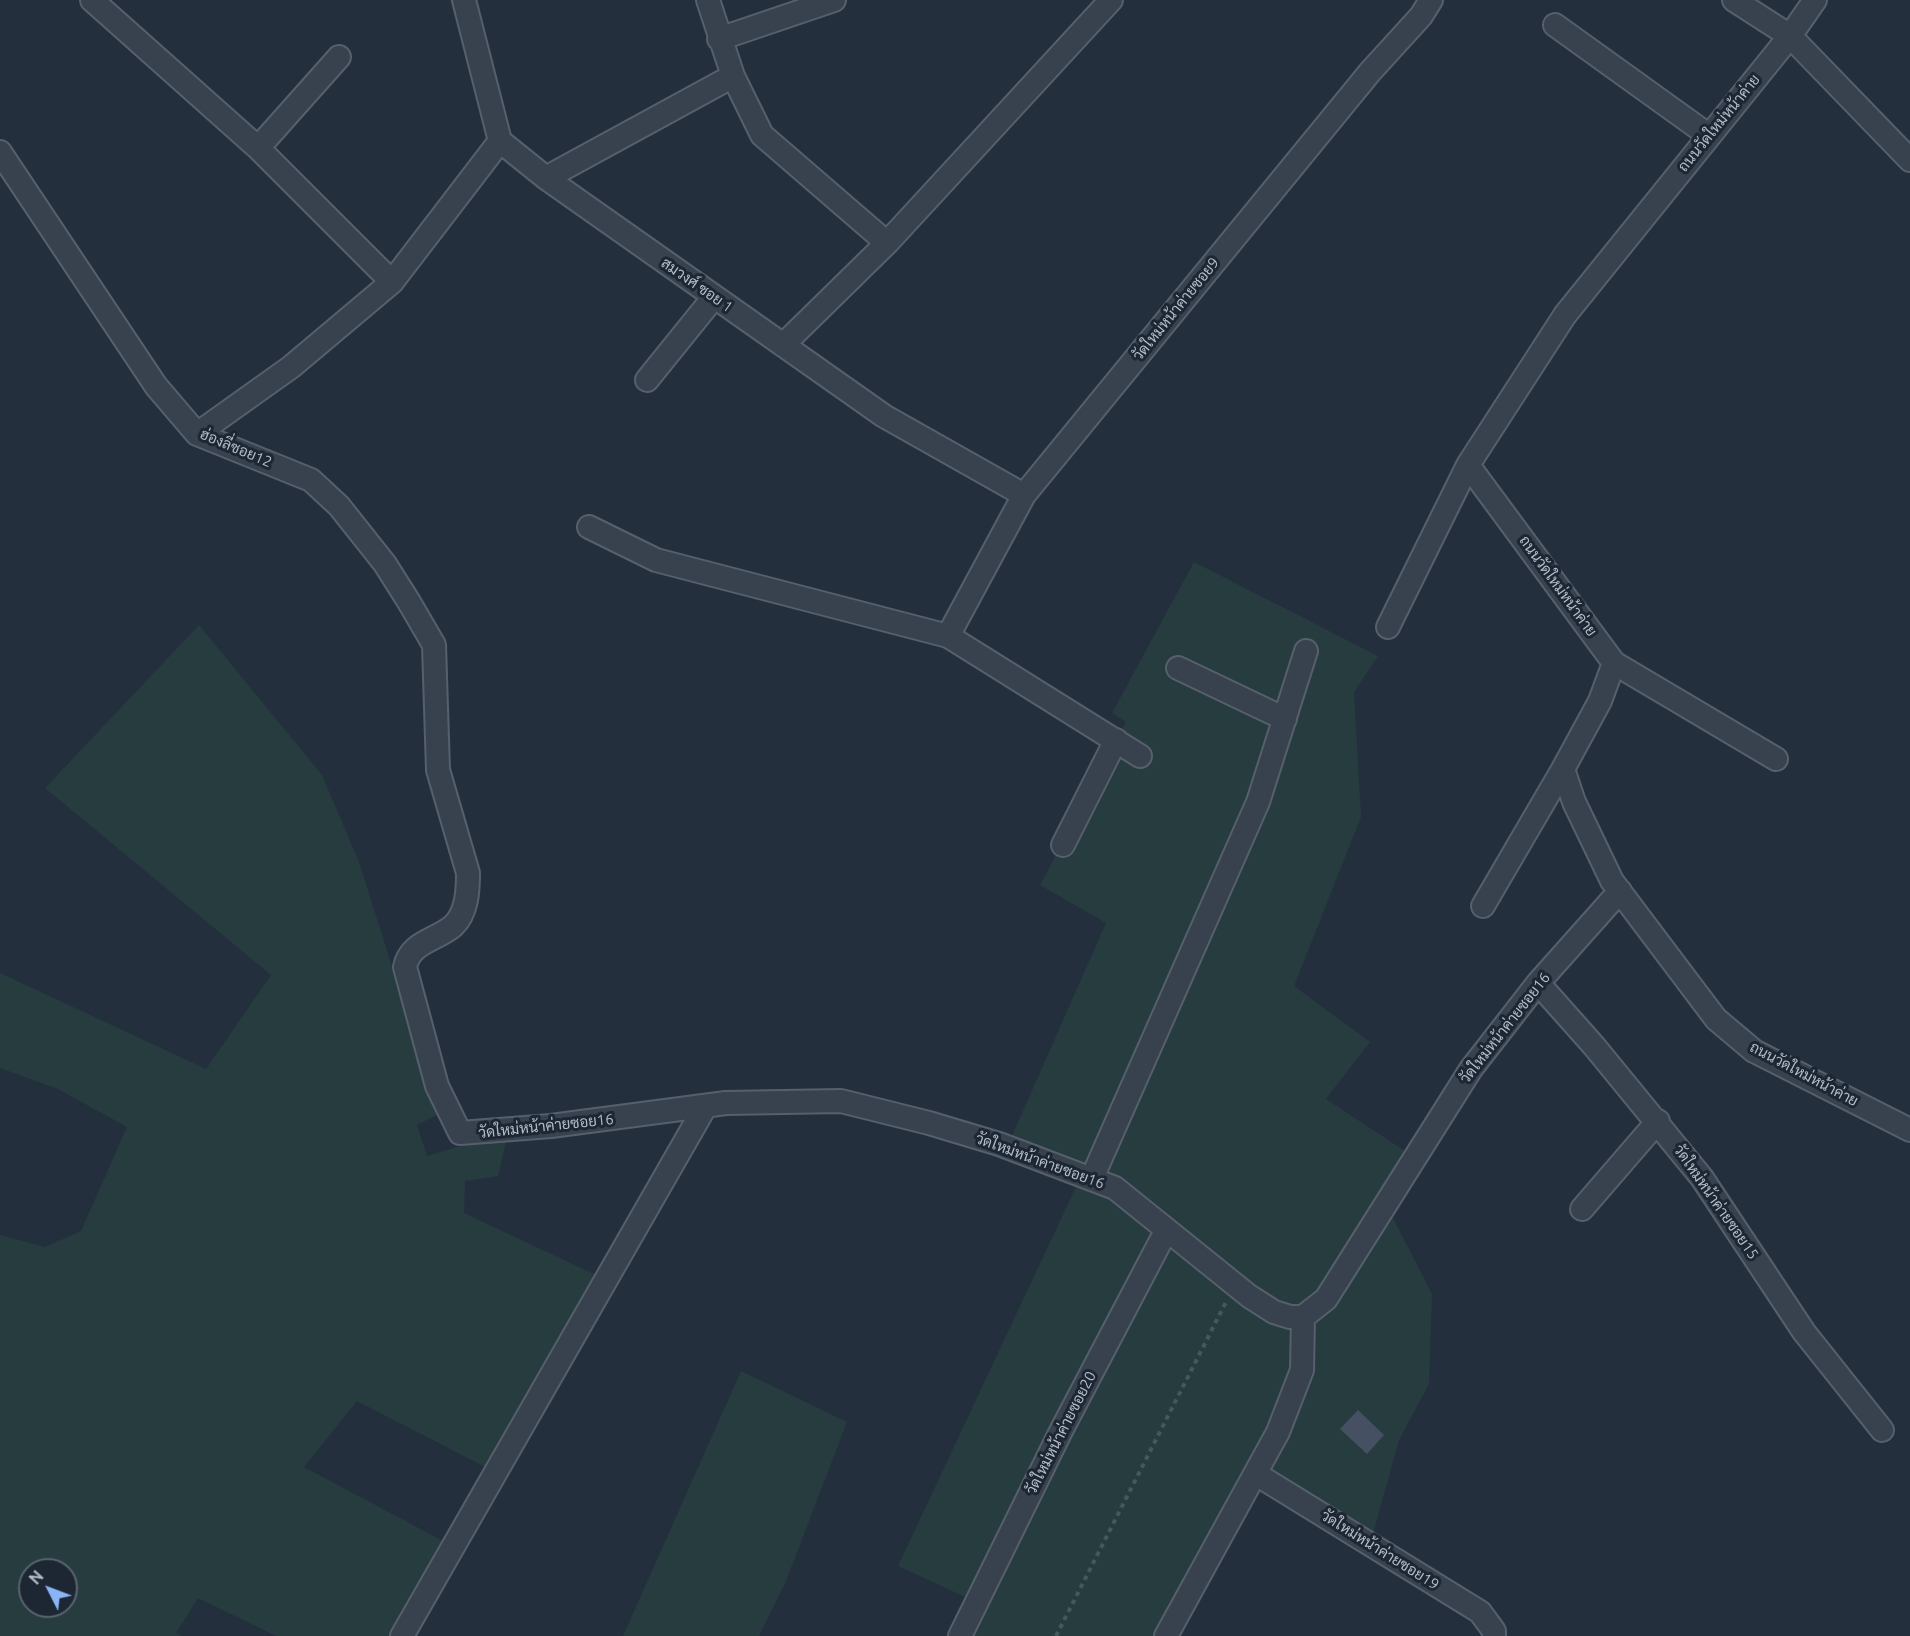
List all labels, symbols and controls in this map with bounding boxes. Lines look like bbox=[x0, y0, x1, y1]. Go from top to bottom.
street label: ถนนวัดใหม่หน้าค่าย bbox=[1674, 71, 1764, 175]
street label: สมวงศ์ ซอย 1 bbox=[658, 254, 736, 316]
street label: วัดใหม่หน้าค่ายซอย9 bbox=[1129, 254, 1223, 364]
street label: ฮ่องลี่ซอย12 bbox=[197, 425, 275, 471]
street label: ถนนวัดใหม่หน้าค่าย bbox=[1515, 532, 1601, 640]
street label: วัดใหม่หน้าค่ายซอย16 bbox=[1456, 969, 1554, 1087]
street label: ถนนวัดใหม่หน้าค่าย bbox=[1747, 1038, 1861, 1110]
street label: วัดใหม่หน้าค่ายซอย16 bbox=[478, 1110, 614, 1142]
street label: วัดใหม่หน้าค่ายซอย16 bbox=[973, 1129, 1107, 1193]
street label: วัดใหม่หน้าค่ายซอย15 bbox=[1670, 1141, 1762, 1263]
street label: วัดใหม่หน้าค่ายซอย20 bbox=[1022, 1368, 1100, 1498]
street label: วัดใหม่หน้าค่ายซอย19 bbox=[1318, 1506, 1442, 1594]
north arrow bbox=[18, 1558, 78, 1618]
text: N bbox=[25, 1567, 47, 1588]

